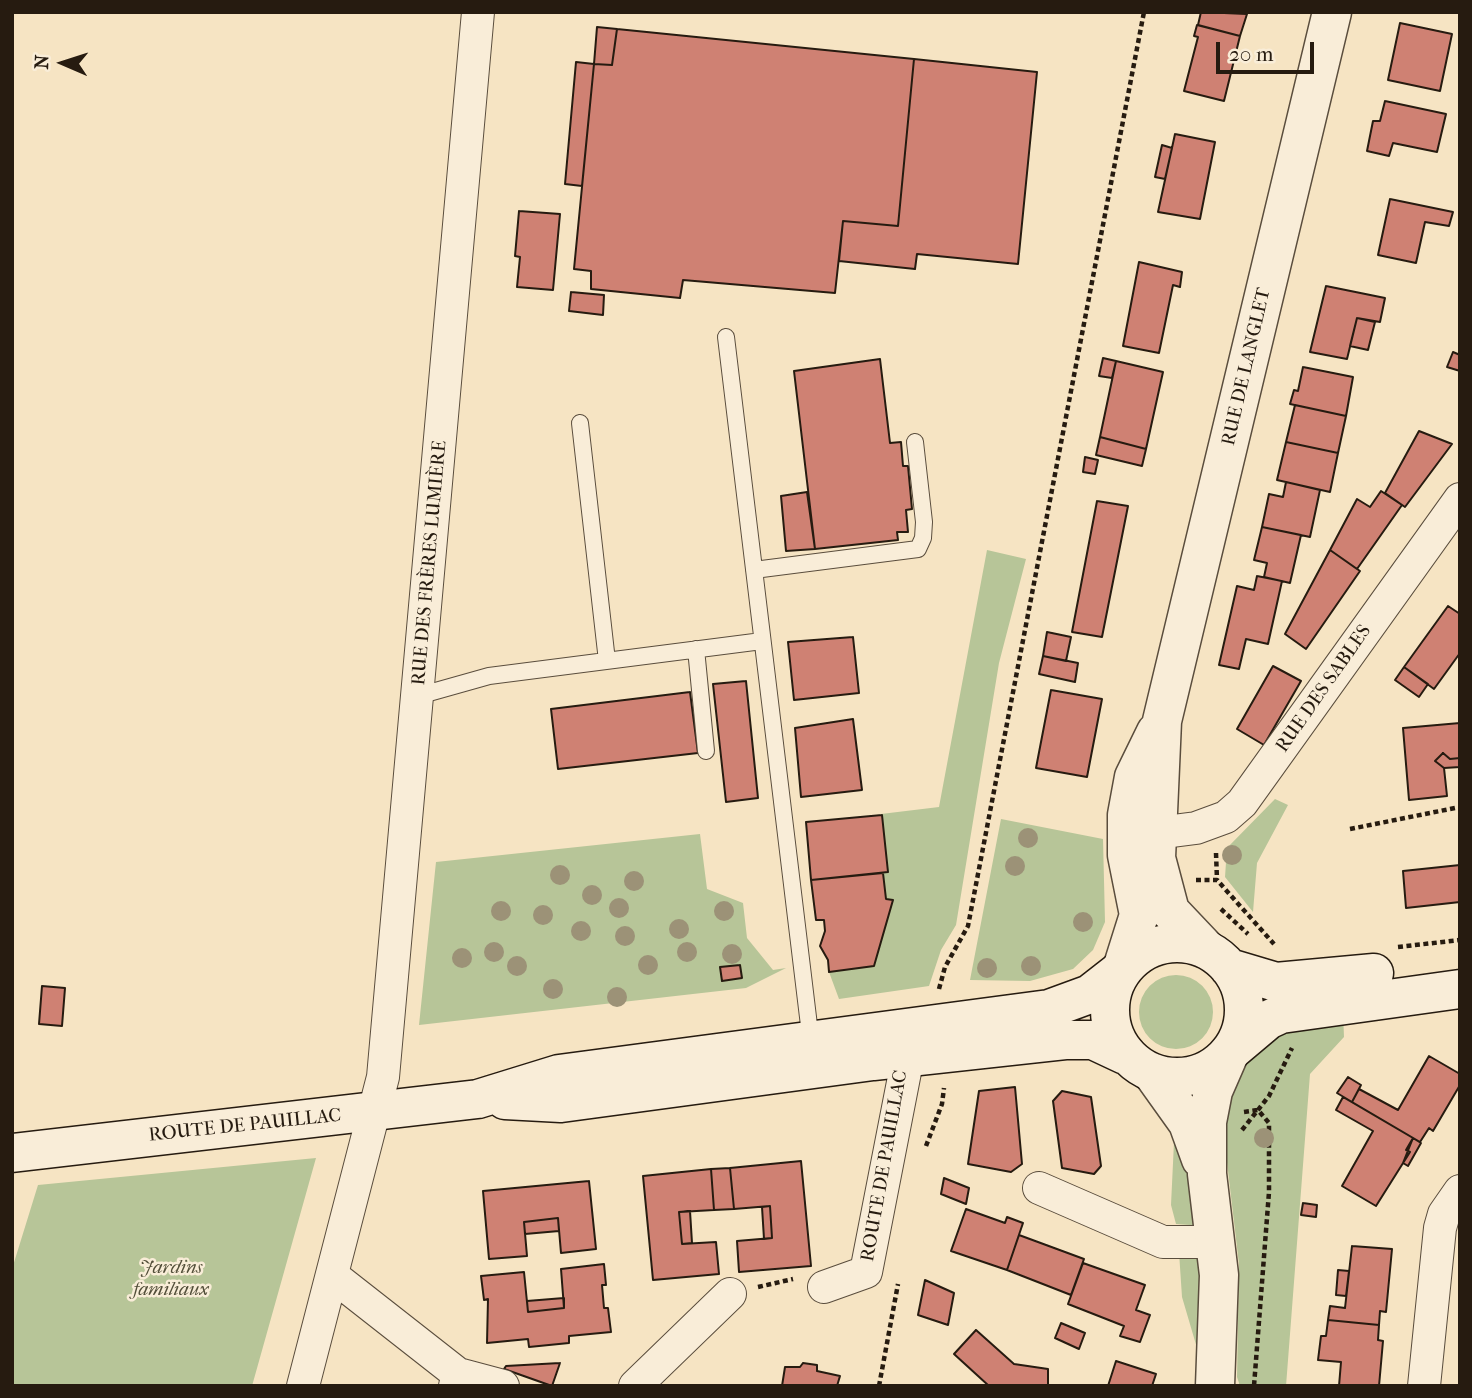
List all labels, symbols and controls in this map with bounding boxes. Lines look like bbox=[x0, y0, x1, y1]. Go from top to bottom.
north arrow bbox=[28, 28, 98, 98]
scale bar bbox=[1220, 28, 1318, 72]
text: 20 m bbox=[1229, 42, 1273, 66]
text: N bbox=[31, 54, 53, 70]
street label: RUE DE LANGLET bbox=[1218, 286, 1276, 448]
street label: RUE DES FRÈRES LUMIÈRE bbox=[408, 440, 452, 686]
street label: RUE DES SABLES bbox=[1271, 621, 1377, 757]
street label: ROUTE DE PAUILLAC bbox=[857, 1069, 913, 1263]
street label: ROUTE DE PAUILLAC bbox=[147, 1105, 343, 1147]
park label: Jardins familiaux bbox=[133, 1257, 209, 1301]

